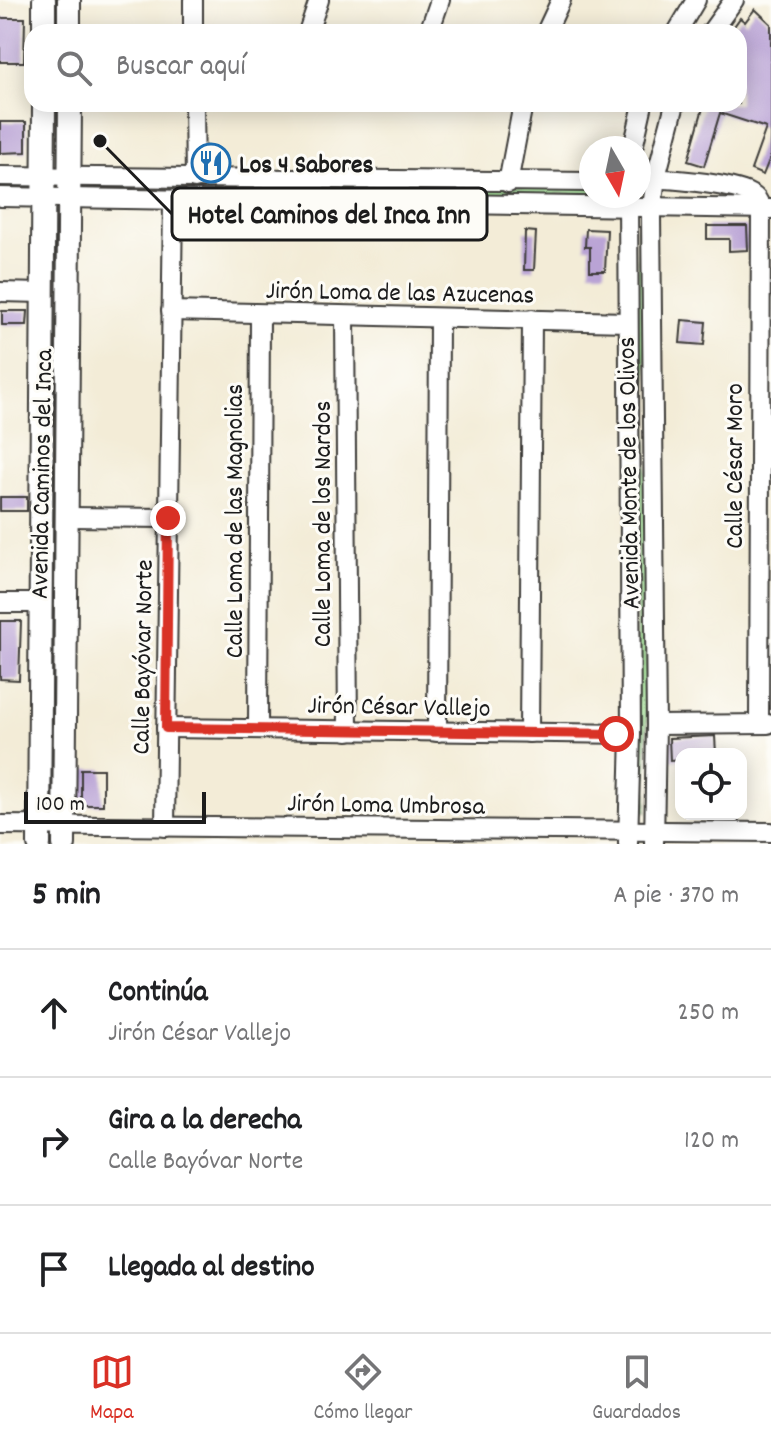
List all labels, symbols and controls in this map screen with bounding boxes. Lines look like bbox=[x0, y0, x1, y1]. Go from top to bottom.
search box bbox=[24, 24, 747, 112]
icon: search bbox=[52, 46, 96, 90]
text: Buscar aquí bbox=[116, 47, 246, 90]
north arrow bbox=[579, 136, 651, 208]
restaurant icon: Los 4 Sabores bbox=[190, 142, 232, 184]
place label: Los 4 Sabores bbox=[239, 148, 373, 185]
callout: Hotel Caminos del Inca Inn bbox=[172, 188, 487, 240]
text: Hotel Caminos del Inca Inn bbox=[188, 198, 471, 238]
street label: Jirón Loma de las Azucenas bbox=[265, 274, 535, 315]
street label: Avenida Monte de los Olivos bbox=[610, 336, 651, 610]
street label: Avenida Caminos del Inca bbox=[23, 348, 64, 599]
street label: Calle César Moro bbox=[718, 383, 755, 549]
street label: Calle Loma de las Magnolias bbox=[218, 384, 255, 658]
street label: Calle Loma de los Nardos bbox=[306, 401, 343, 647]
route end bbox=[150, 500, 186, 536]
street label: Calle Bayóvar Norte bbox=[124, 559, 165, 755]
street label: Jirón César Vallejo bbox=[307, 688, 491, 729]
route start bbox=[598, 716, 634, 752]
map controls bbox=[675, 748, 747, 820]
button: locate bbox=[675, 748, 747, 820]
street label: Jirón Loma Umbrosa bbox=[287, 786, 486, 827]
scale bar bbox=[24, 788, 206, 824]
text: 100 m bbox=[36, 790, 85, 821]
text: 5 min bbox=[32, 872, 101, 921]
text: A pie · 370 m bbox=[613, 878, 739, 915]
text: Continúa bbox=[108, 973, 207, 1016]
icon: ahead bbox=[32, 991, 76, 1035]
text: 250 m bbox=[678, 995, 739, 1032]
text: Jirón César Vallejo bbox=[108, 1016, 291, 1053]
text: Gira a la derecha bbox=[108, 1101, 301, 1144]
icon: right bbox=[32, 1119, 76, 1163]
text: 120 m bbox=[684, 1123, 739, 1160]
text: Calle Bayóvar Norte bbox=[108, 1144, 303, 1181]
icon: arrive bbox=[32, 1247, 76, 1291]
text: Llegada al destino bbox=[108, 1248, 315, 1291]
tab: Mapa bbox=[90, 1350, 134, 1429]
tab: Cómo llegar bbox=[314, 1350, 412, 1429]
tab: Guardados bbox=[592, 1350, 681, 1429]

